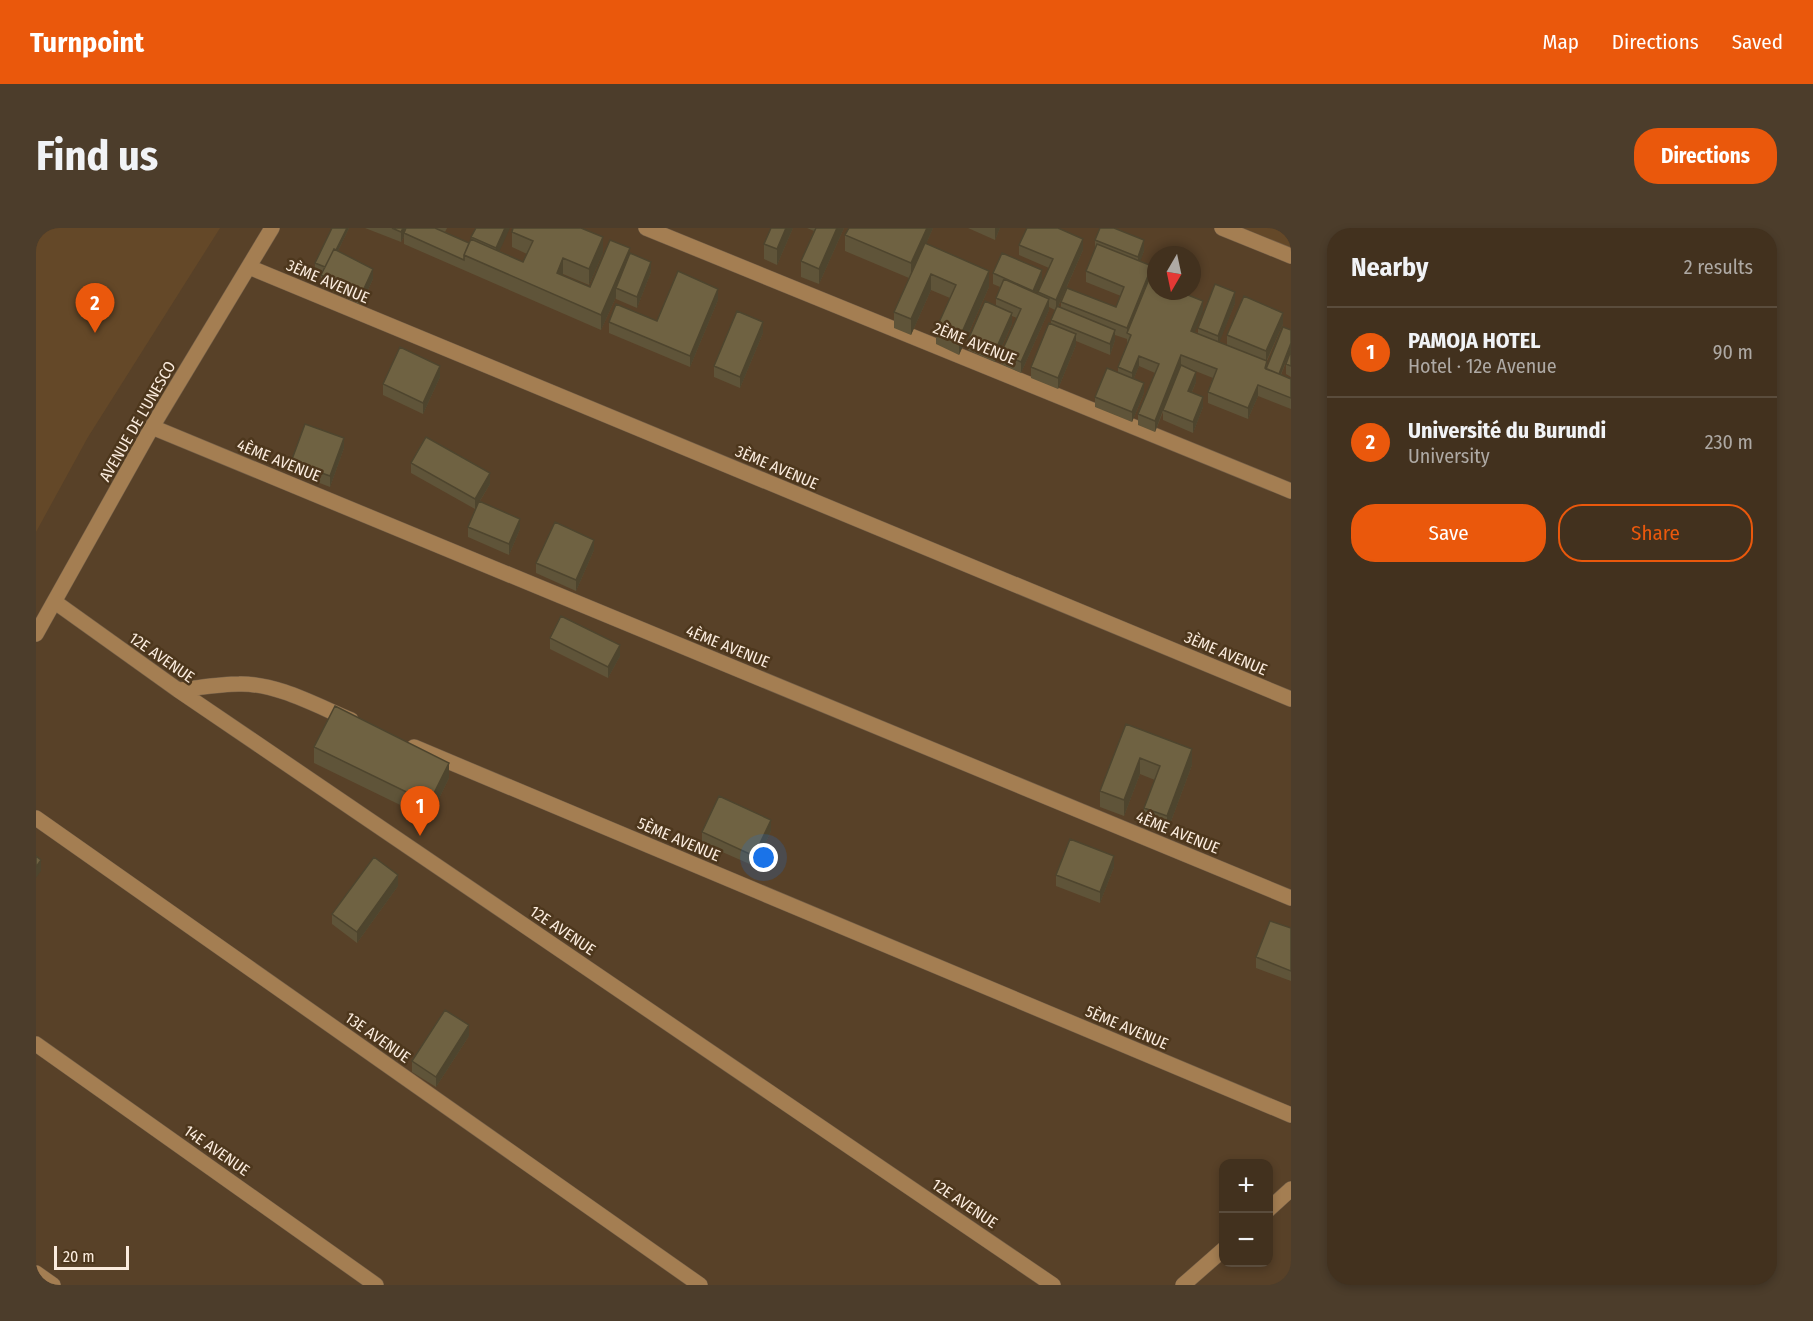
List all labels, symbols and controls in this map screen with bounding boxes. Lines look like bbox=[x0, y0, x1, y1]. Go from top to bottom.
text: Turnpoint bbox=[30, 26, 144, 59]
text: Map bbox=[1542, 29, 1579, 55]
text: Directions bbox=[1612, 29, 1699, 55]
text: Saved bbox=[1732, 29, 1783, 55]
button: Directions bbox=[1634, 128, 1777, 184]
text: Find us bbox=[36, 131, 158, 181]
north arrow bbox=[1147, 246, 1201, 300]
text: Nearby bbox=[1351, 252, 1428, 283]
text: 2 results bbox=[1684, 255, 1753, 279]
street label: 3ÈME AVENUE bbox=[284, 256, 372, 307]
pin: 2 bbox=[76, 284, 114, 333]
street label: 2ÈME AVENUE bbox=[931, 318, 1019, 369]
text: PAMOJA HOTEL bbox=[1408, 327, 1540, 354]
text: 1 bbox=[1366, 340, 1375, 364]
text: 90 m bbox=[1713, 340, 1753, 364]
text: Hotel · 12e Avenue bbox=[1408, 354, 1557, 378]
street label: AVENUE DE L'UNESCO bbox=[95, 358, 180, 485]
text: Université du Burundi bbox=[1408, 417, 1606, 444]
text: 2 bbox=[1366, 430, 1375, 454]
text: 230 m bbox=[1705, 430, 1753, 454]
street label: 4ÈME AVENUE bbox=[234, 435, 323, 486]
street label: 3ÈME AVENUE bbox=[733, 442, 821, 493]
text: University bbox=[1408, 444, 1490, 468]
button: Save bbox=[1351, 504, 1546, 562]
button: Share bbox=[1558, 504, 1753, 562]
street label: 4ÈME AVENUE bbox=[683, 621, 772, 672]
street label: 12E AVENUE bbox=[126, 628, 198, 687]
street label: 3ÈME AVENUE bbox=[1182, 628, 1270, 679]
pin: 1 bbox=[400, 786, 440, 836]
street label: 4ÈME AVENUE bbox=[1133, 807, 1222, 858]
street label: 5ÈME AVENUE bbox=[635, 814, 723, 865]
your location bbox=[749, 843, 778, 872]
street label: 12E AVENUE bbox=[526, 902, 599, 959]
street label: 5ÈME AVENUE bbox=[1083, 1002, 1171, 1053]
street label: 13E AVENUE bbox=[341, 1008, 414, 1067]
street label: 14E AVENUE bbox=[180, 1121, 253, 1180]
map controls bbox=[1219, 1159, 1273, 1267]
button: + bbox=[1219, 1159, 1273, 1213]
street label: 12E AVENUE bbox=[928, 1175, 1001, 1232]
button: − bbox=[1219, 1213, 1273, 1267]
scale bar bbox=[54, 1243, 129, 1270]
text: 20 m bbox=[63, 1247, 94, 1266]

